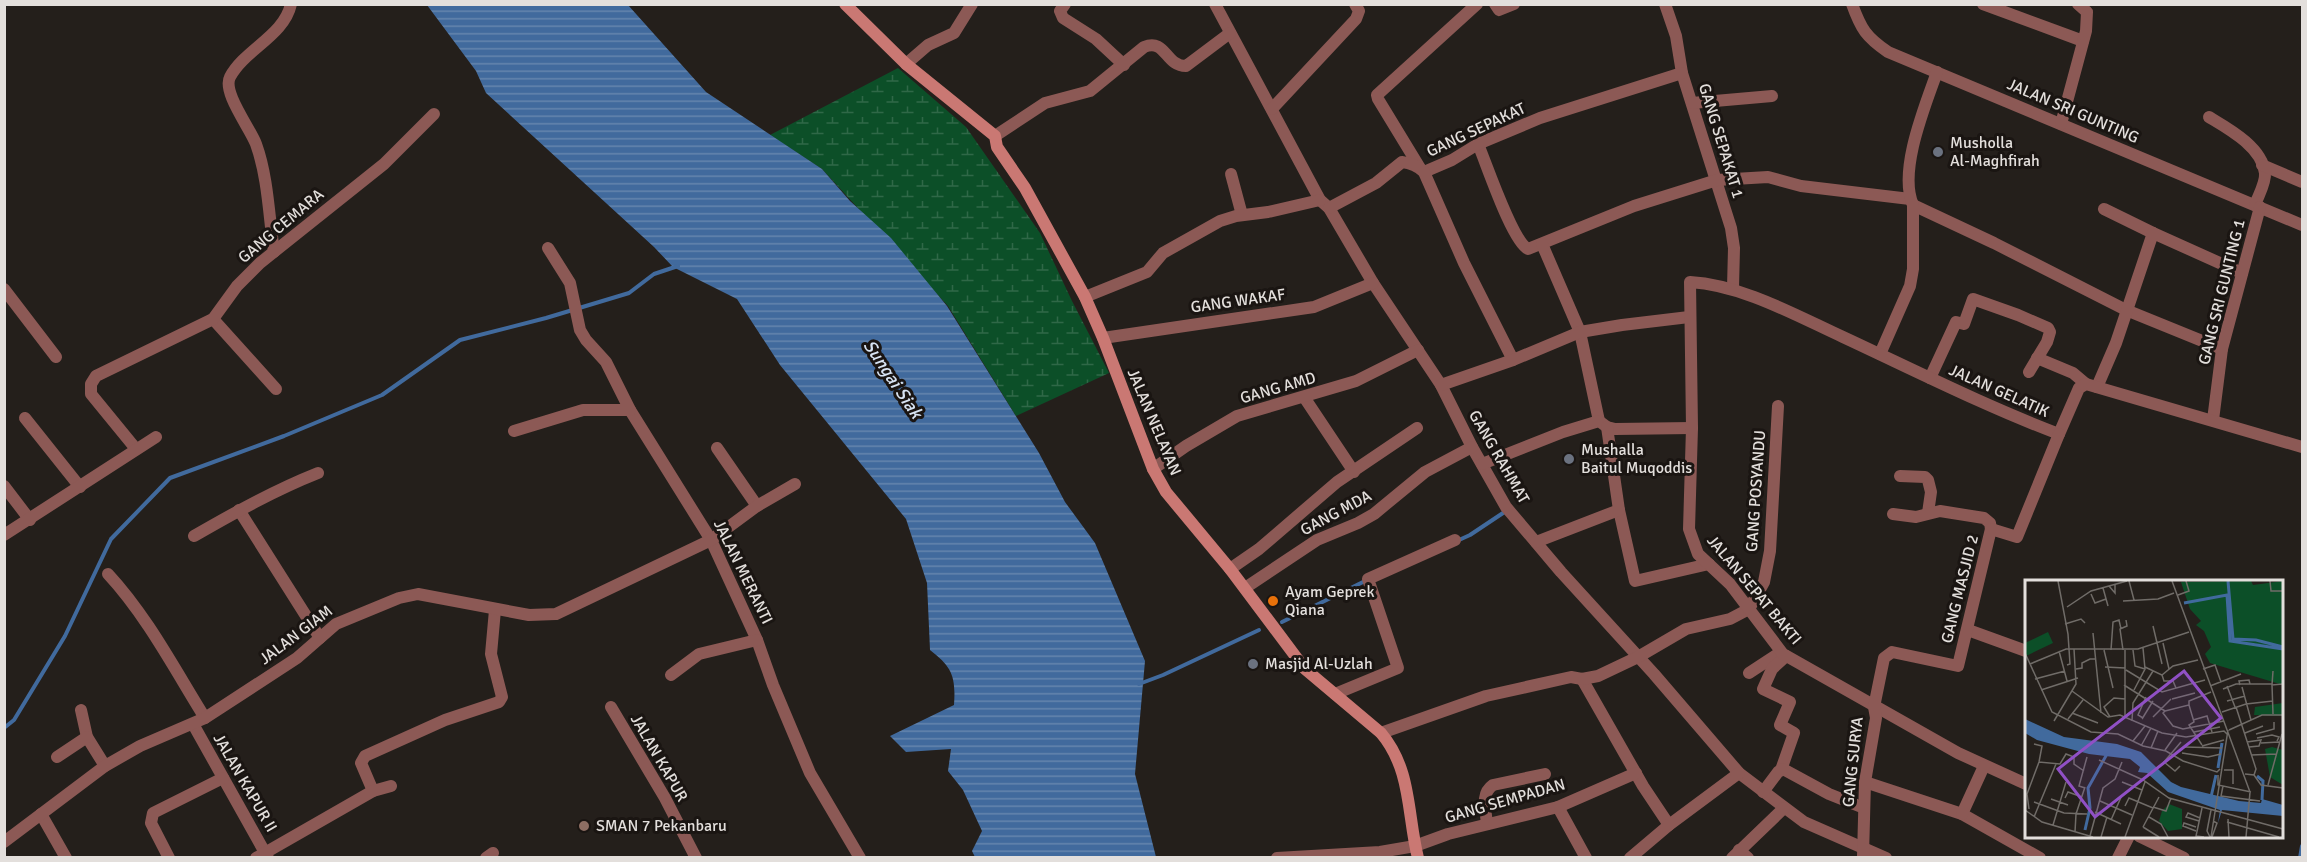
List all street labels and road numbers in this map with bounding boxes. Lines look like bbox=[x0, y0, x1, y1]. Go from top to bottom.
street label: JALAN SRI GUNTING bbox=[2004, 74, 2142, 148]
street label: GANG SEPAKAT 1 bbox=[1694, 81, 1748, 201]
street label: GANG SEPAKAT bbox=[1423, 98, 1529, 162]
street label: GANG CEMARA bbox=[234, 184, 328, 268]
street label: GANG SRI GUNTING 1 bbox=[2194, 217, 2250, 367]
street label: GANG WAKAF bbox=[1189, 284, 1287, 318]
street label: JALAN GELATIK bbox=[1946, 360, 2053, 422]
street label: JALAN NELAYAN bbox=[1123, 366, 1185, 478]
street label: GANG AMD bbox=[1238, 368, 1318, 408]
street label: GANG RAHMAT bbox=[1464, 407, 1534, 507]
street label: GANG POSYANDU bbox=[1742, 429, 1770, 553]
street label: GANG MDA bbox=[1297, 486, 1375, 540]
street label: JALAN MERANTI bbox=[709, 516, 777, 628]
street label: JALAN SEPAT BAKTI bbox=[1702, 531, 1806, 649]
street label: GANG MASJID 2 bbox=[1937, 533, 1983, 645]
street label: JALAN GIAM bbox=[255, 601, 337, 669]
street label: JALAN KAPUR bbox=[626, 711, 692, 806]
street label: GANG SURYA bbox=[1838, 716, 1868, 808]
street label: JALAN KAPUR II bbox=[209, 730, 281, 836]
street label: GANG SEMPADAN bbox=[1442, 774, 1568, 828]

